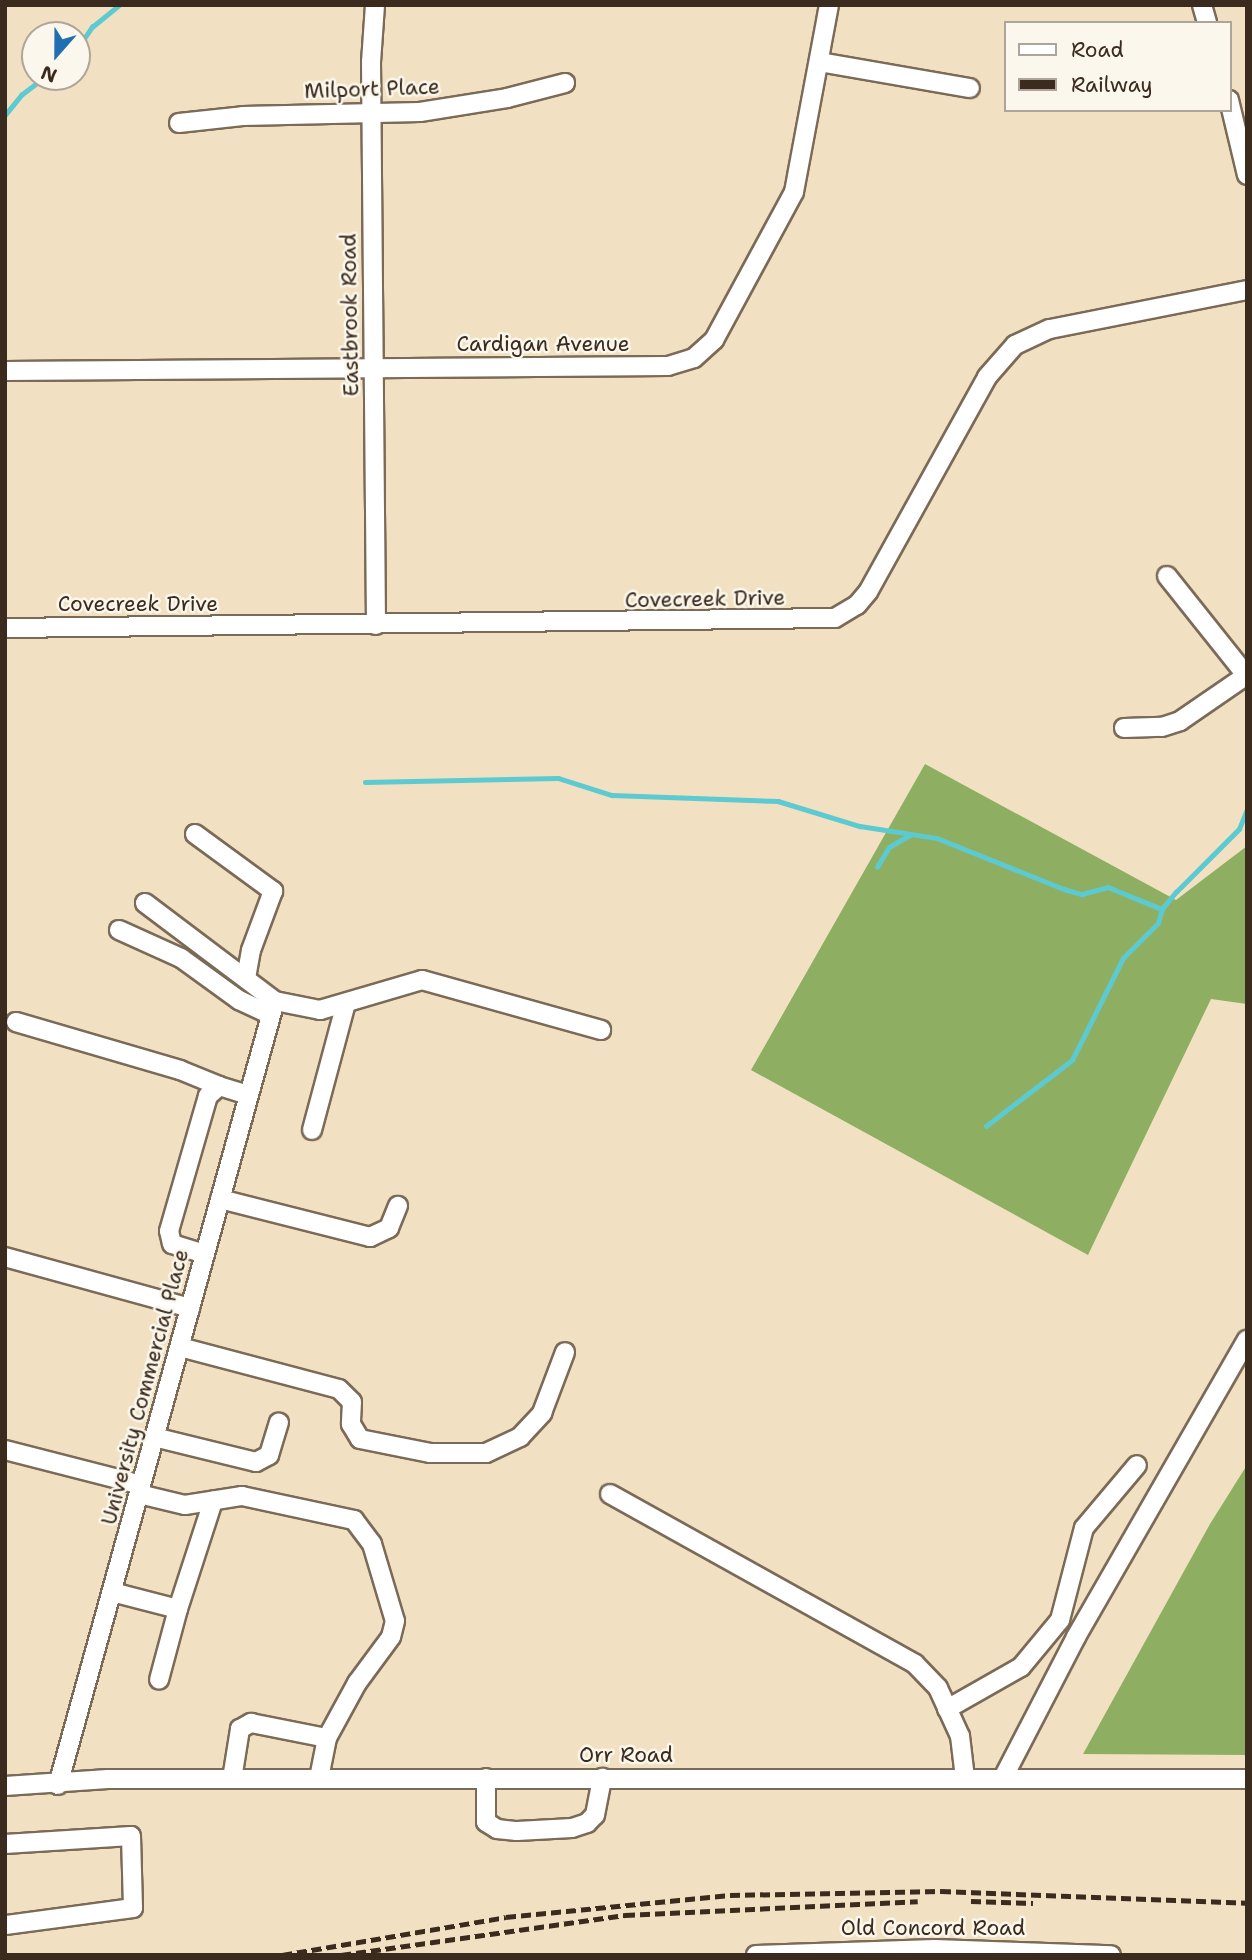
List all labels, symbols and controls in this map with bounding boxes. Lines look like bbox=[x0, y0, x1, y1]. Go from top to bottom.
north arrow bbox=[21, 21, 91, 91]
legend bbox=[1004, 21, 1231, 112]
text: Road bbox=[1071, 36, 1124, 64]
text: N bbox=[38, 60, 61, 89]
text: Railway bbox=[1071, 71, 1153, 99]
street label: Milport Place bbox=[304, 74, 440, 104]
street label: Eastbrook Road bbox=[336, 233, 364, 397]
street label: Cardigan Avenue bbox=[456, 331, 630, 357]
street label: Covecreek Drive bbox=[625, 585, 785, 613]
street label: Covecreek Drive bbox=[58, 591, 218, 617]
street label: University Commercial Place bbox=[96, 1246, 194, 1528]
street label: Orr Road bbox=[579, 1742, 673, 1768]
street label: Old Concord Road bbox=[841, 1915, 1025, 1941]

